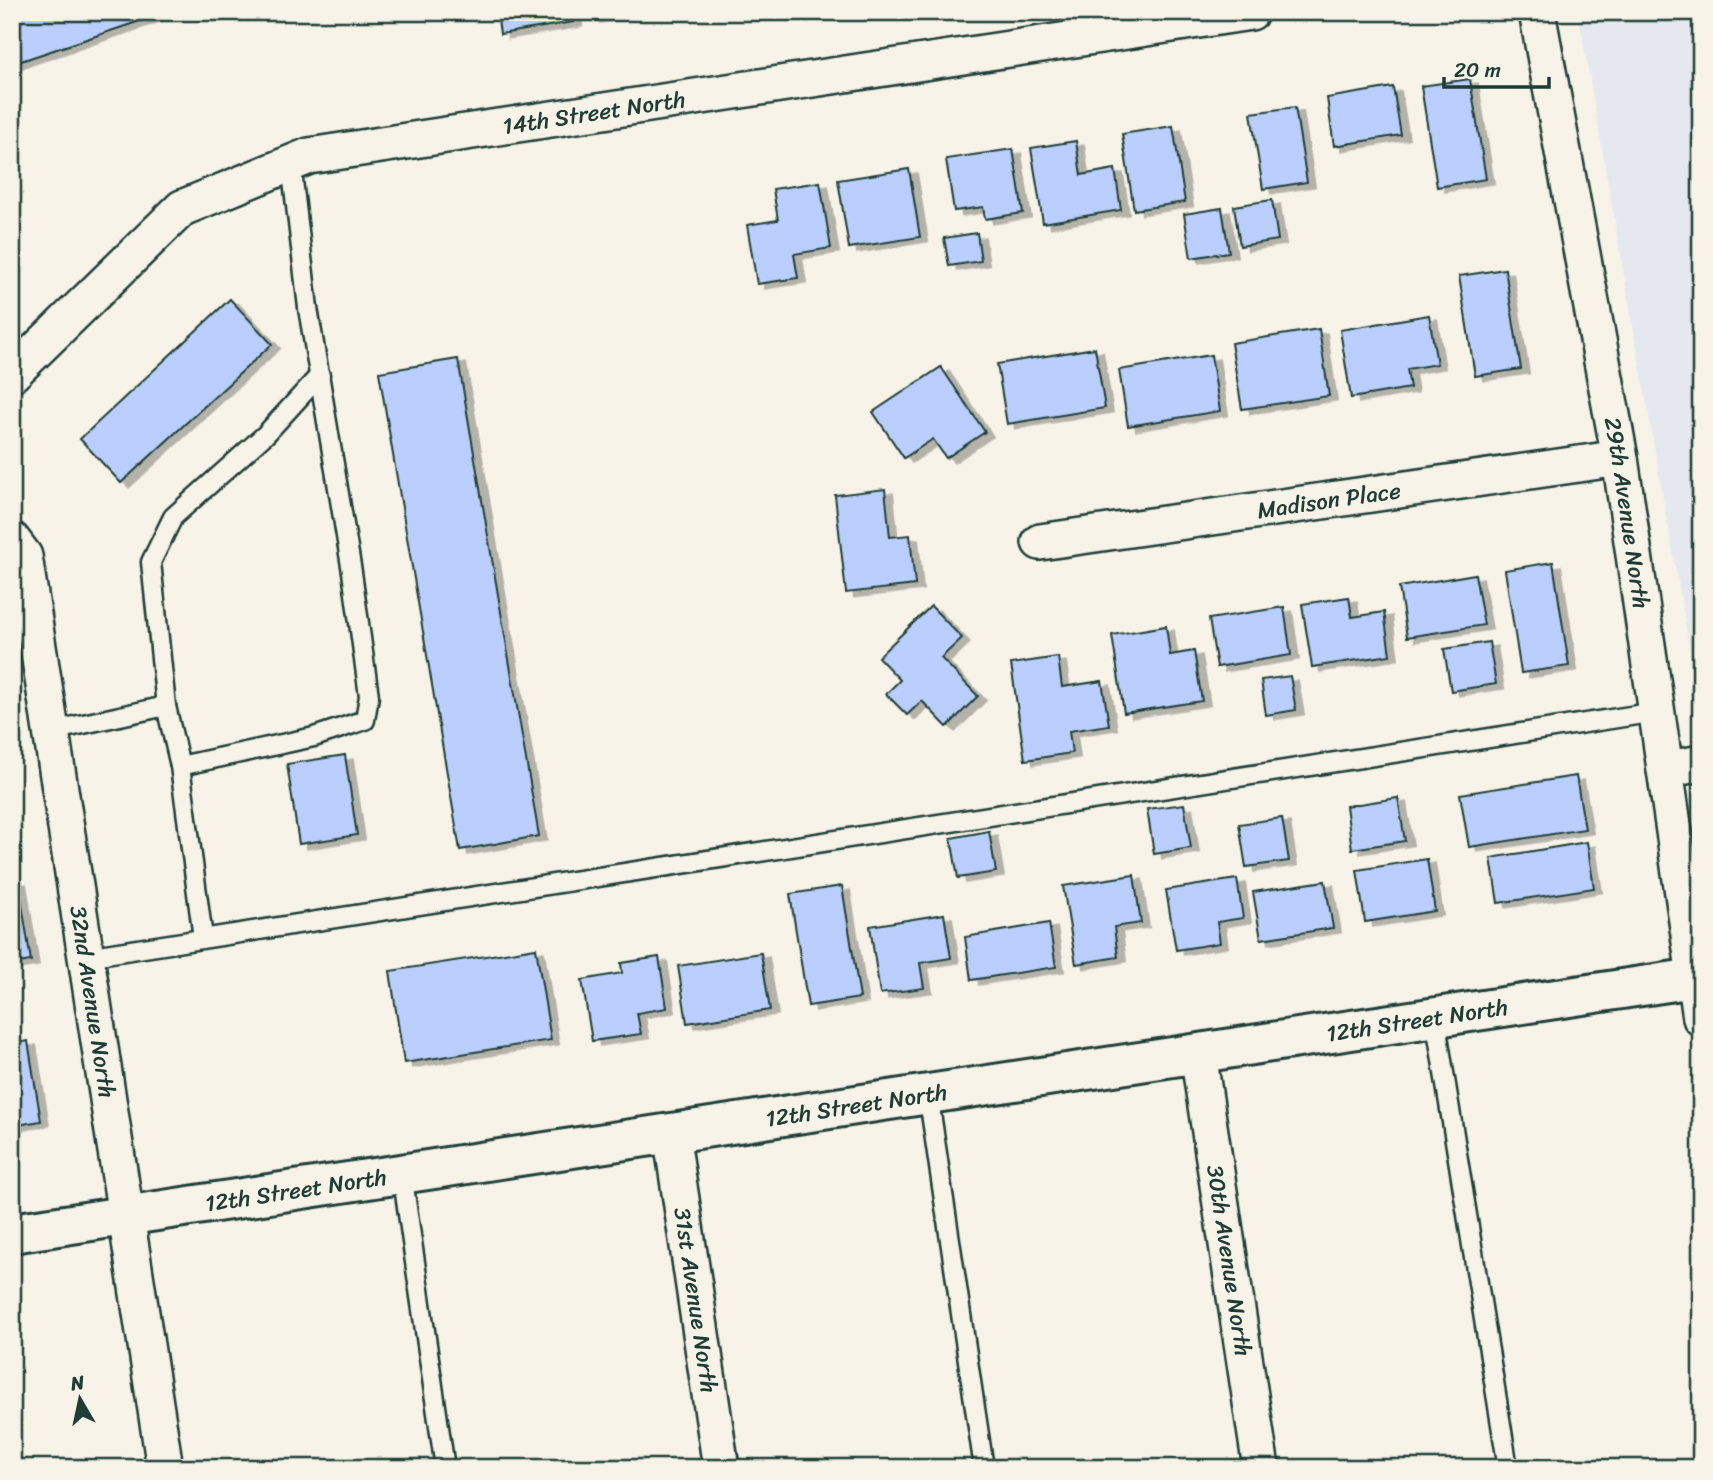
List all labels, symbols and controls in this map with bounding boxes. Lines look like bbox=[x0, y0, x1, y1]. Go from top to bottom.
scale bar bbox=[1444, 46, 1548, 90]
text: 20 m bbox=[1454, 51, 1501, 89]
street label: 14th Street North bbox=[500, 79, 688, 147]
street label: 29th Avenue North bbox=[1592, 414, 1662, 611]
street label: Madison Place bbox=[1255, 470, 1404, 531]
street label: 32nd Avenue North bbox=[57, 903, 128, 1101]
street label: 12th Street North bbox=[1323, 987, 1511, 1055]
street label: 12th Street North bbox=[763, 1072, 950, 1140]
street label: 12th Street North bbox=[202, 1157, 389, 1224]
street label: 30th Avenue North bbox=[1194, 1162, 1264, 1359]
street label: 31st Avenue North bbox=[661, 1205, 730, 1396]
north arrow bbox=[46, 1364, 116, 1434]
text: N bbox=[67, 1365, 87, 1400]

